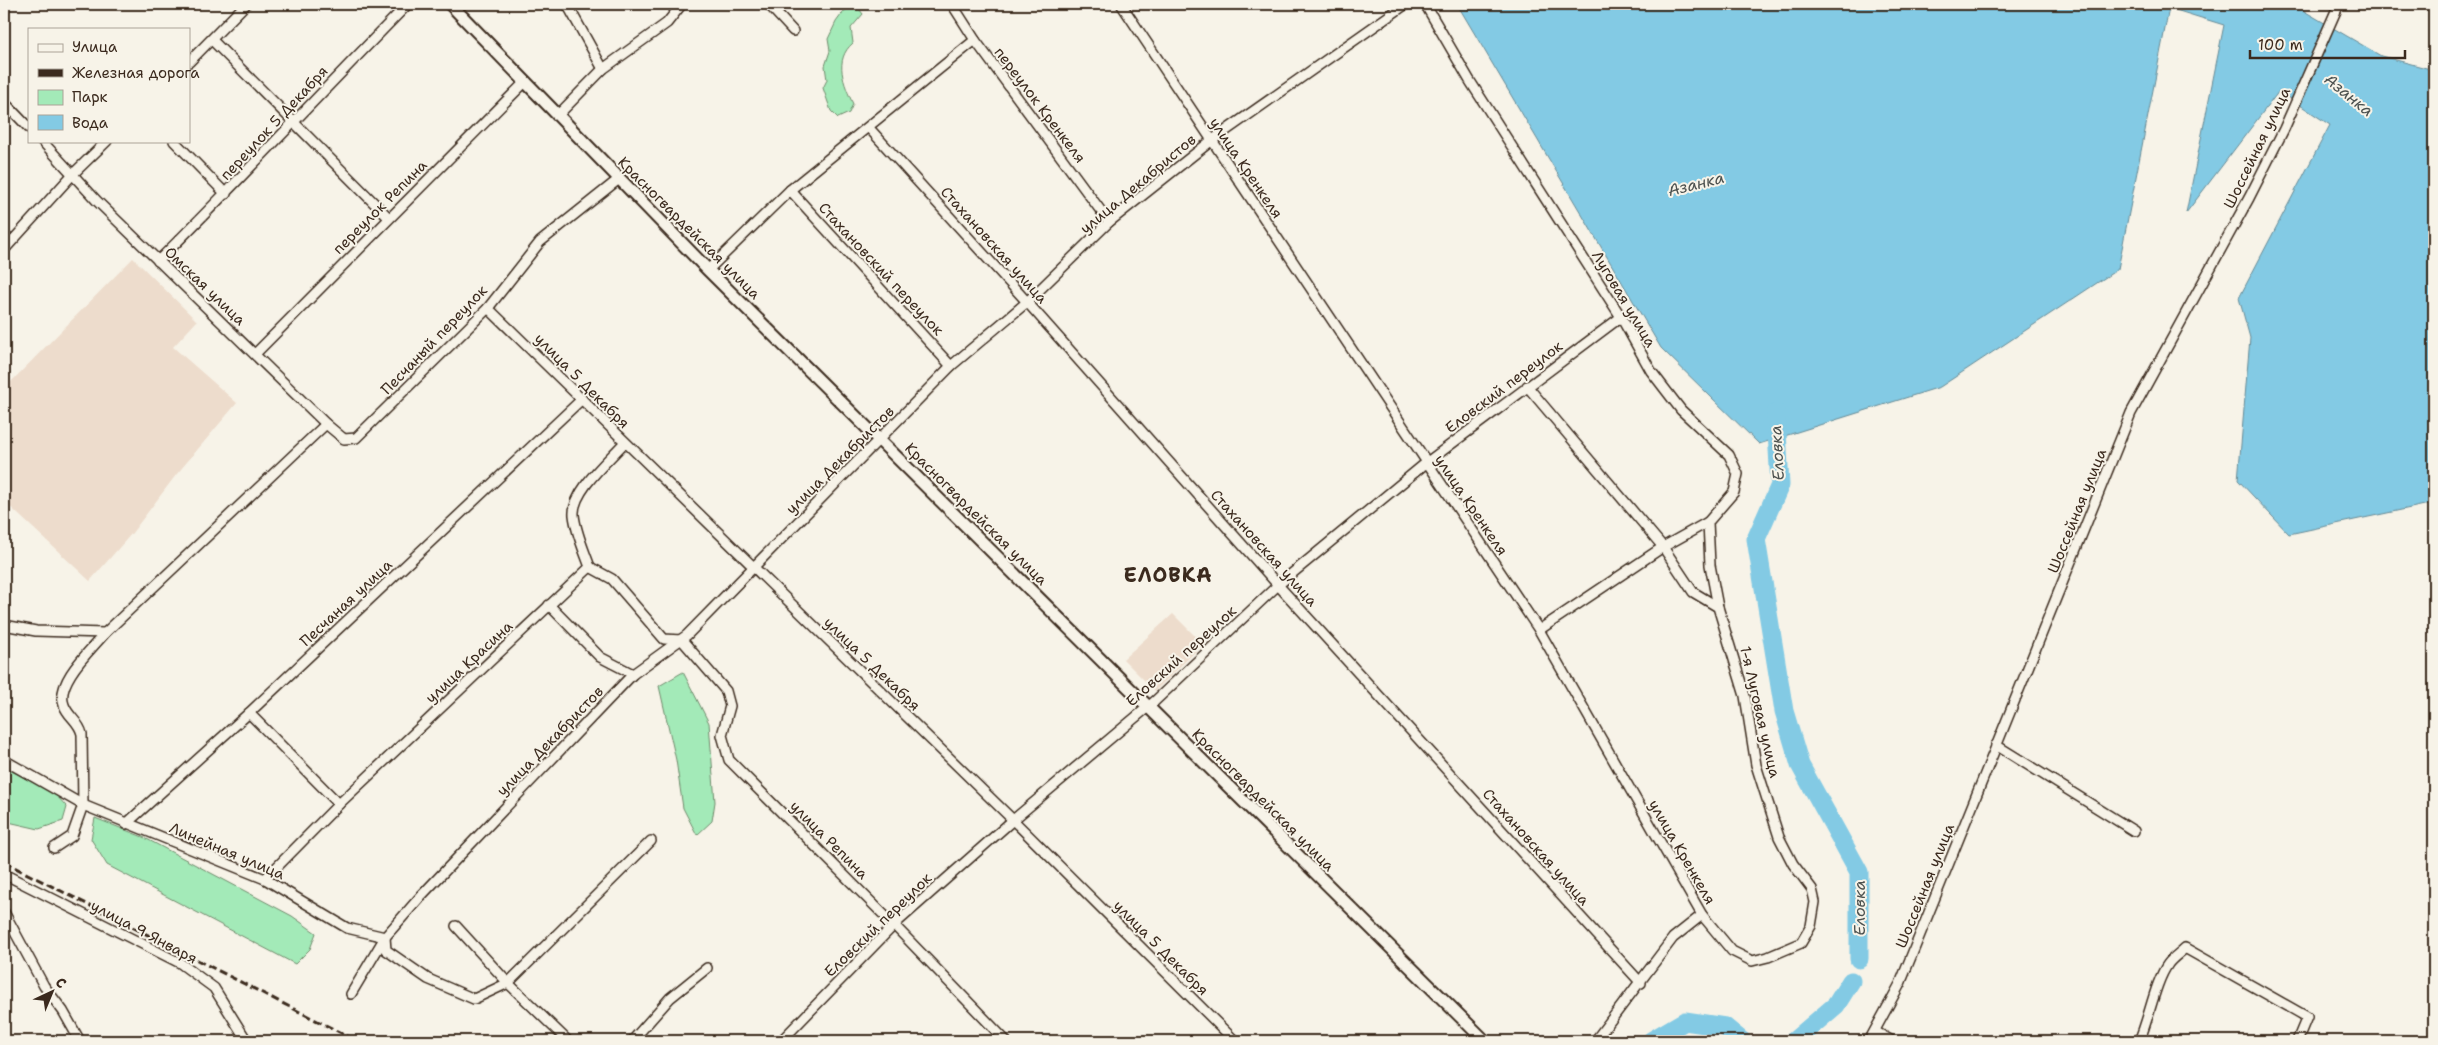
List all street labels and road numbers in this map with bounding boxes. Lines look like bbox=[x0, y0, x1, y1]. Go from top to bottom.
street label: переулок Кренкеля bbox=[990, 43, 1090, 167]
street label: переулок 5 Декабря bbox=[216, 62, 332, 184]
street label: Шоссейная улица bbox=[2219, 83, 2295, 212]
street label: улица Кренкеля bbox=[1205, 114, 1287, 222]
street label: улица Декабристов bbox=[1076, 130, 1200, 238]
street label: Красногвардейская улица bbox=[613, 152, 765, 304]
street label: переулок Репина bbox=[329, 155, 432, 258]
street label: Стахановская улица bbox=[936, 182, 1052, 308]
street label: Стахановский переулок bbox=[814, 198, 948, 340]
street label: Омская улица bbox=[160, 242, 250, 330]
street label: Луговая улица bbox=[1587, 247, 1661, 352]
street label: Песчаный переулок bbox=[376, 281, 492, 399]
street label: улица 5 Декабря bbox=[530, 329, 634, 433]
street label: Еловский переулок bbox=[1441, 336, 1567, 438]
street label: улица Декабристов bbox=[781, 401, 899, 519]
street label: Красногвардейская улица bbox=[900, 438, 1052, 590]
street label: Шоссейная улица bbox=[2043, 445, 2111, 576]
street label: улица Кренкеля bbox=[1430, 451, 1512, 559]
street label: Стахановская улица bbox=[1206, 485, 1322, 611]
street label: Песчаная улица bbox=[296, 555, 397, 651]
street label: Еловский переулок bbox=[1122, 601, 1240, 711]
street label: улица 5 Декабря bbox=[819, 613, 925, 715]
street label: улица Красина bbox=[421, 616, 517, 708]
street label: 1-я Луговая улица bbox=[1735, 644, 1785, 780]
street label: улица Декабристов bbox=[492, 682, 608, 800]
street label: Красногвардейская улица bbox=[1187, 724, 1339, 876]
street label: Стахановская улица bbox=[1478, 784, 1594, 910]
street label: улица Репина bbox=[785, 796, 873, 884]
street label: улица Кренкеля bbox=[1644, 796, 1720, 908]
street label: Линейная улица bbox=[166, 818, 288, 885]
street label: Шоссейная улица bbox=[1891, 820, 1959, 951]
street label: Еловский переулок bbox=[820, 869, 936, 981]
street label: улица 9 Января bbox=[87, 895, 201, 969]
street label: улица 5 Декабря bbox=[1109, 896, 1213, 1000]

